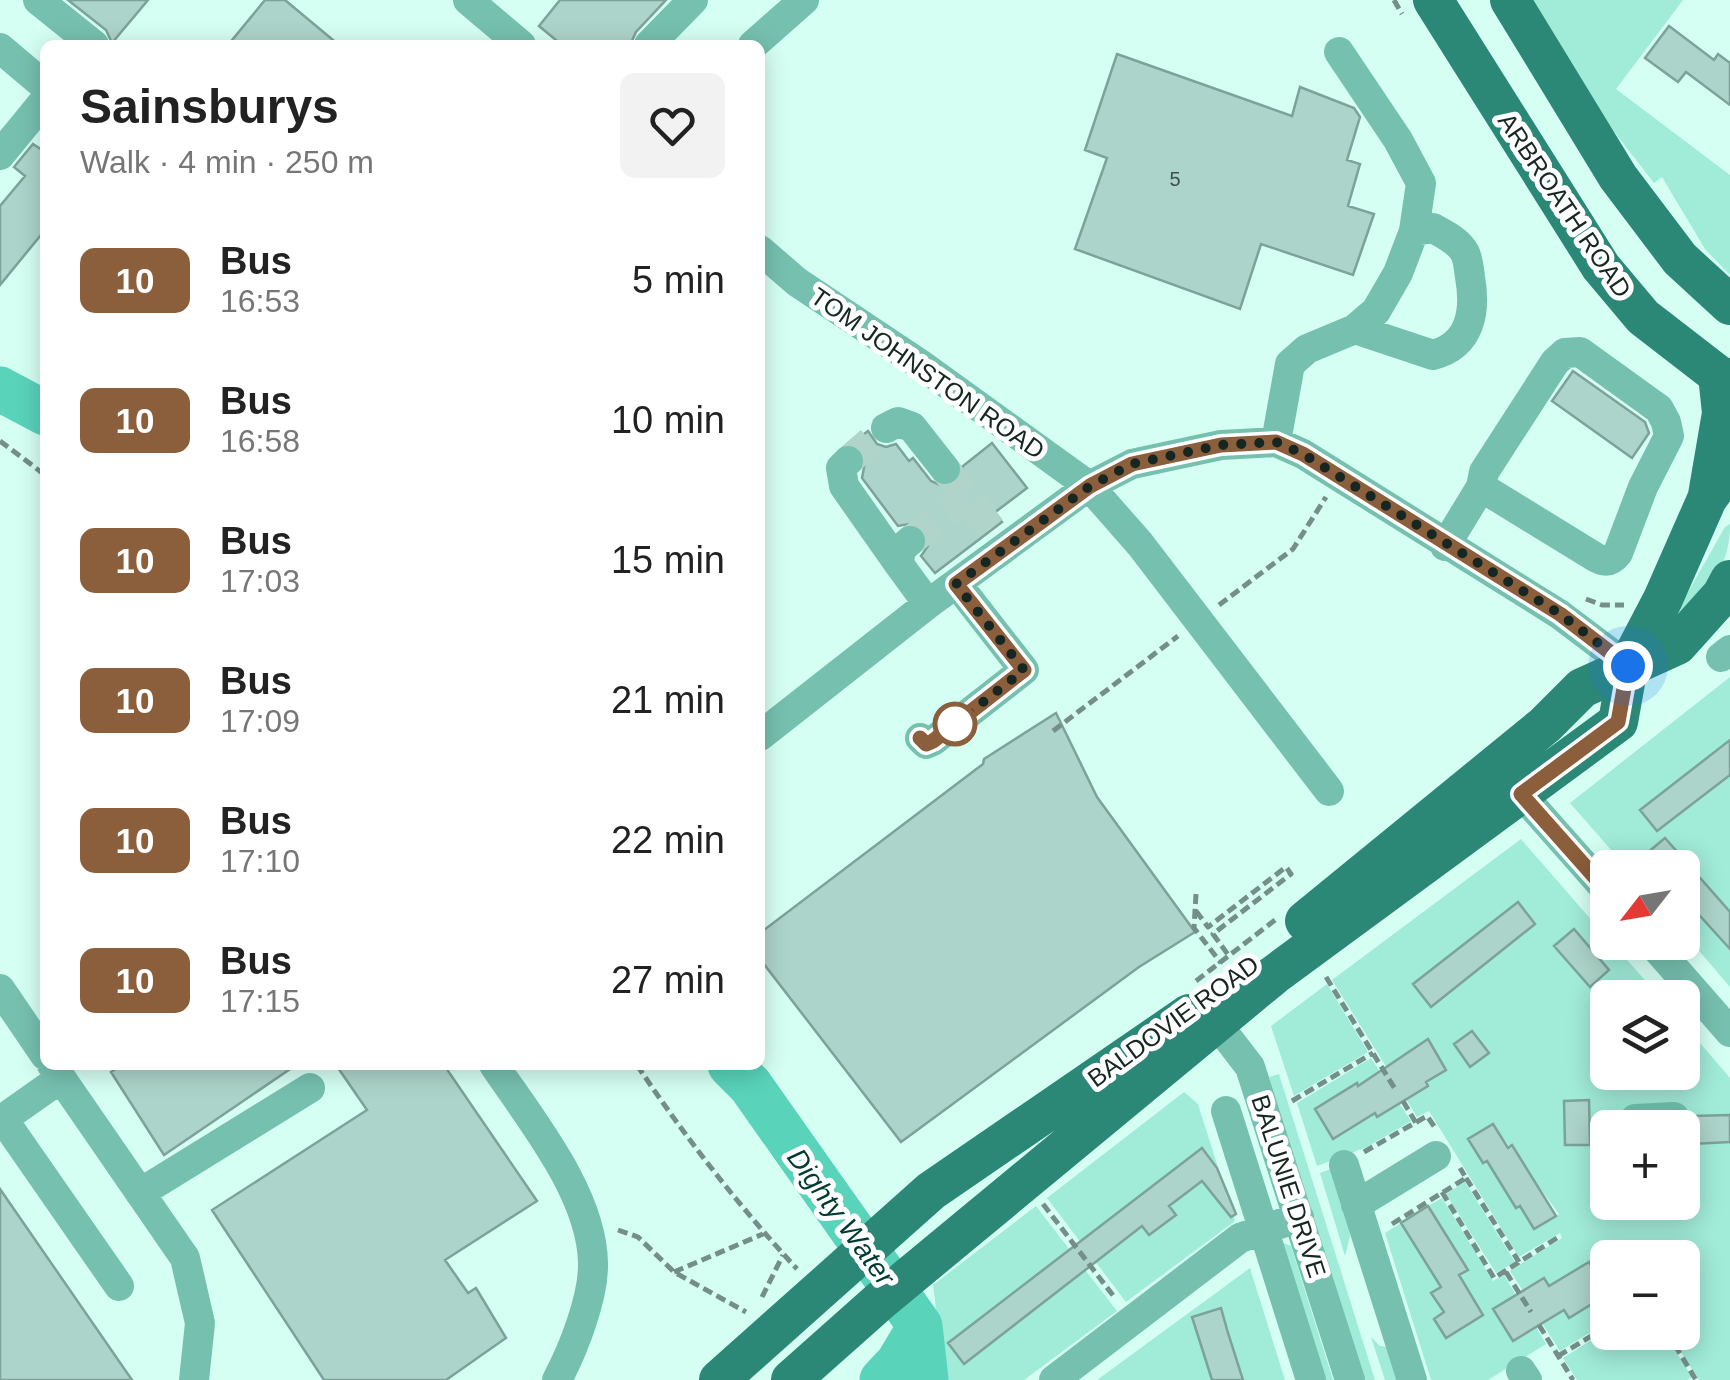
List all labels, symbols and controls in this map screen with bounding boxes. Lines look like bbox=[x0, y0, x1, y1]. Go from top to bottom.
button: heart bbox=[620, 73, 725, 178]
text: Sainsburys bbox=[80, 80, 339, 133]
street label: ARBROATH ROAD bbox=[1493, 108, 1637, 302]
text: Walk · 4 min · 250 m bbox=[80, 144, 374, 180]
house number: 5 bbox=[1169, 168, 1181, 190]
text: Bus bbox=[220, 240, 292, 282]
text: 5 min bbox=[632, 259, 725, 301]
text: 10 bbox=[116, 261, 154, 300]
street label: TOM JOHNSTON ROAD bbox=[806, 282, 1050, 464]
text: 16:53 bbox=[220, 283, 300, 319]
text: Bus bbox=[220, 380, 292, 422]
text: 10 min bbox=[611, 399, 725, 441]
text: 10 bbox=[116, 401, 154, 440]
text: 16:58 bbox=[220, 423, 300, 459]
text: Bus bbox=[220, 520, 292, 562]
text: 15 min bbox=[611, 539, 725, 581]
text: 10 bbox=[116, 541, 154, 580]
text: 17:03 bbox=[220, 563, 300, 599]
your location bbox=[1603, 641, 1653, 691]
text: Bus bbox=[220, 660, 292, 702]
text: 21 min bbox=[611, 679, 725, 721]
text: 10 bbox=[116, 681, 154, 720]
text: 17:09 bbox=[220, 703, 300, 739]
unlabelled marker bbox=[934, 703, 976, 745]
text: Bus bbox=[220, 800, 292, 842]
text: 22 min bbox=[611, 819, 725, 861]
text: 10 bbox=[116, 821, 154, 860]
text: 17:10 bbox=[220, 843, 300, 879]
north arrow bbox=[1590, 850, 1700, 960]
map controls bbox=[1590, 850, 1700, 1350]
text: Bus bbox=[220, 940, 292, 982]
street label: BALDOVIE ROAD bbox=[1082, 950, 1264, 1092]
text: 27 min bbox=[611, 959, 725, 1001]
text: 10 bbox=[116, 961, 154, 1000]
button: layers bbox=[1590, 980, 1700, 1090]
text: 17:15 bbox=[220, 983, 300, 1019]
street label: BALUNIE DRIVE bbox=[1246, 1091, 1332, 1281]
button: + bbox=[1590, 1110, 1700, 1220]
water label: Dighty Water bbox=[781, 1143, 902, 1293]
button: − bbox=[1590, 1240, 1700, 1350]

